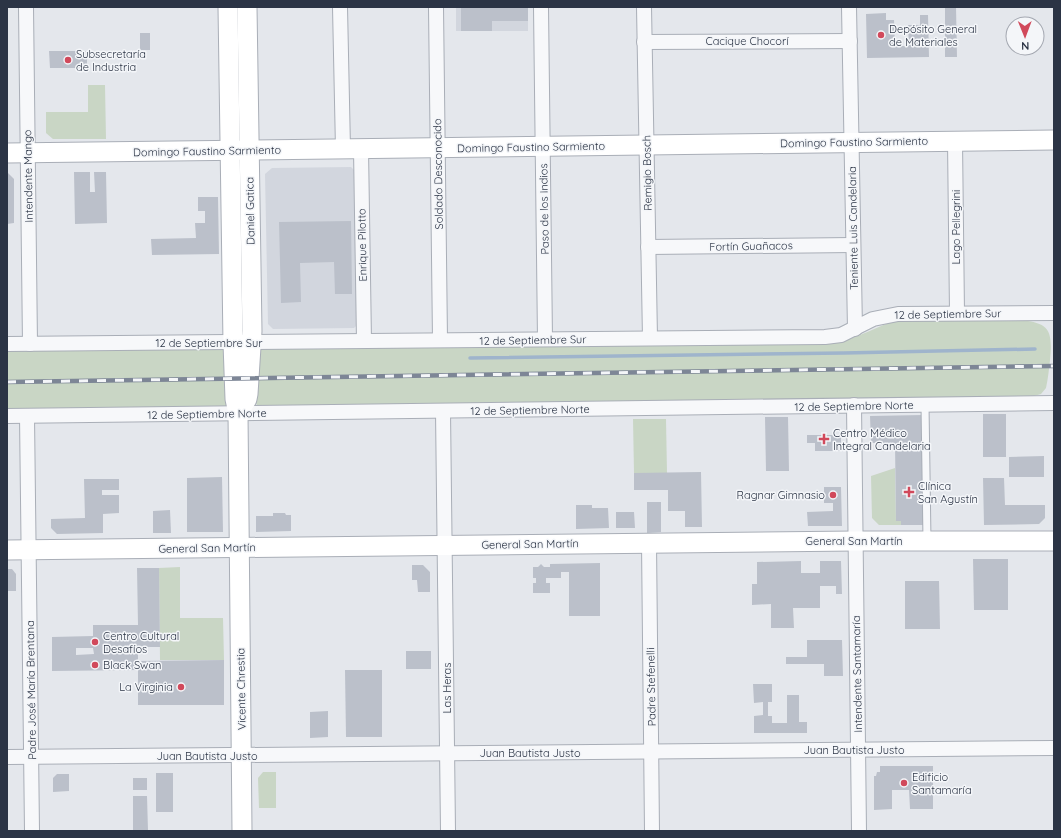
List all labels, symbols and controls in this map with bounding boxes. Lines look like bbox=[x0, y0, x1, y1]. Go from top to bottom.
north arrow bbox=[1005, 16, 1045, 56]
place label: Depósito General de Materiales bbox=[889, 22, 977, 49]
marker: Depósito General de Materiales bbox=[876, 30, 886, 40]
street label: Cacique Chocorí bbox=[705, 34, 789, 48]
text: N bbox=[1021, 39, 1029, 53]
place label: Subsecretaría de Industria bbox=[76, 47, 146, 74]
marker: Subsecretaría de Industria bbox=[63, 55, 73, 65]
street label: Soldado Desconocido bbox=[430, 118, 446, 230]
street label: Intendente Mango bbox=[20, 129, 36, 223]
street label: Domingo Faustino Sarmiento bbox=[780, 134, 929, 150]
street label: Remigio Bosch bbox=[639, 135, 655, 211]
street label: Domingo Faustino Sarmiento bbox=[457, 139, 606, 155]
street label: Domingo Faustino Sarmiento bbox=[133, 143, 282, 159]
street label: Paso de los Indios bbox=[536, 163, 552, 255]
street label: Teniente Luis Candelaria bbox=[845, 166, 861, 290]
street label: Daniel Gatica bbox=[242, 177, 258, 245]
street label: Lago Pellegrini bbox=[949, 190, 963, 264]
street label: Enrique Pilotto bbox=[354, 208, 370, 282]
street label: Fortín Guañacos bbox=[709, 238, 793, 254]
street label: 12 de Septiembre Sur bbox=[894, 306, 1002, 322]
street label: 12 de Septiembre Sur bbox=[479, 332, 587, 348]
street label: 12 de Septiembre Sur bbox=[156, 336, 263, 350]
street label: 12 de Septiembre Norte bbox=[794, 398, 914, 414]
street label: 12 de Septiembre Norte bbox=[470, 402, 590, 418]
street label: 12 de Septiembre Norte bbox=[147, 406, 267, 422]
place label: Centro Médico Integral Candelaria bbox=[833, 426, 931, 453]
marker: Centro Médico Integral Candelaria bbox=[818, 433, 830, 445]
place label: Clínica San Agustín bbox=[918, 479, 978, 506]
marker: Clínica San Agustín bbox=[903, 486, 915, 498]
place label: Ragnar Gimnasio bbox=[737, 488, 825, 502]
marker: Ragnar Gimnasio bbox=[828, 490, 838, 500]
street label: General San Martín bbox=[805, 534, 903, 548]
street label: General San Martín bbox=[481, 536, 579, 552]
street label: General San Martín bbox=[158, 540, 256, 556]
street label: Intendente Santamaría bbox=[849, 615, 865, 733]
street label: Padre José María Brentana bbox=[23, 620, 39, 760]
place label: Centro Cultural Desafíos bbox=[103, 629, 179, 656]
marker: Centro Cultural Desafíos bbox=[90, 637, 100, 647]
street label: Padre Stefenelli bbox=[643, 647, 659, 727]
street label: Vicente Chrestia bbox=[233, 648, 249, 730]
place label: Black Swan bbox=[103, 658, 161, 672]
marker: Black Swan bbox=[90, 660, 100, 670]
street label: Las Heras bbox=[440, 663, 454, 713]
place label: La Virginia bbox=[119, 680, 173, 694]
marker: La Virginia bbox=[176, 682, 186, 692]
street label: Juan Bautista Justo bbox=[803, 743, 905, 757]
street label: Juan Bautista Justo bbox=[479, 746, 581, 760]
street label: Juan Bautista Justo bbox=[156, 749, 258, 763]
place label: Edificio Santamaría bbox=[912, 770, 972, 797]
marker: Edificio Santamaría bbox=[899, 778, 909, 788]

